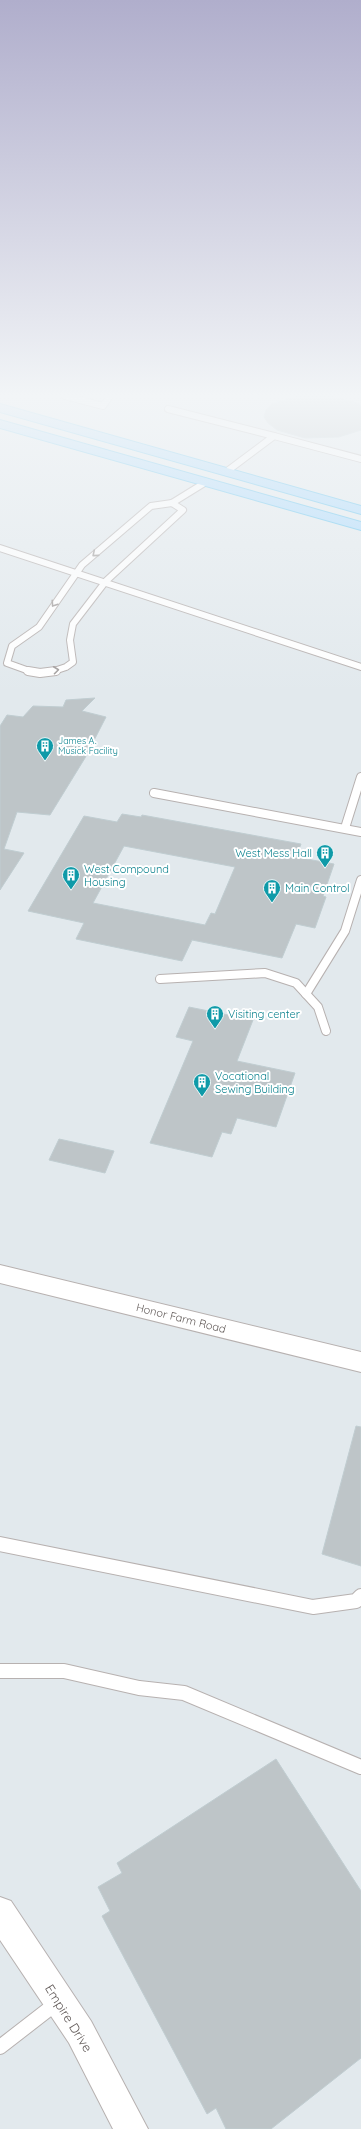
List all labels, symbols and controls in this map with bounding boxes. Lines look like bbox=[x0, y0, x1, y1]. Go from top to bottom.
one-way arrow bbox=[92, 550, 100, 557]
one-way arrow bbox=[51, 600, 59, 607]
one-way arrow bbox=[53, 666, 59, 675]
place label: James A. Musick Facility bbox=[58, 735, 118, 756]
building icon: James A. Musick Facility bbox=[35, 736, 55, 761]
building icon: West Mess Hall bbox=[315, 843, 335, 868]
place label: West Mess Hall bbox=[235, 846, 312, 860]
place label: West Compound Housing bbox=[84, 862, 169, 889]
building icon: West Compound Housing bbox=[61, 865, 81, 890]
building icon: Main Control bbox=[262, 878, 282, 903]
place label: Main Control bbox=[285, 881, 350, 895]
building icon: Visiting center bbox=[205, 1004, 225, 1029]
place label: Visiting center bbox=[228, 1007, 301, 1021]
place label: Vocational Sewing Building bbox=[215, 1069, 295, 1096]
building icon: Vocational Sewing Building bbox=[192, 1072, 212, 1097]
street label: Honor Farm Road bbox=[135, 1300, 227, 1336]
street label: Empire Drive bbox=[42, 1981, 96, 2055]

